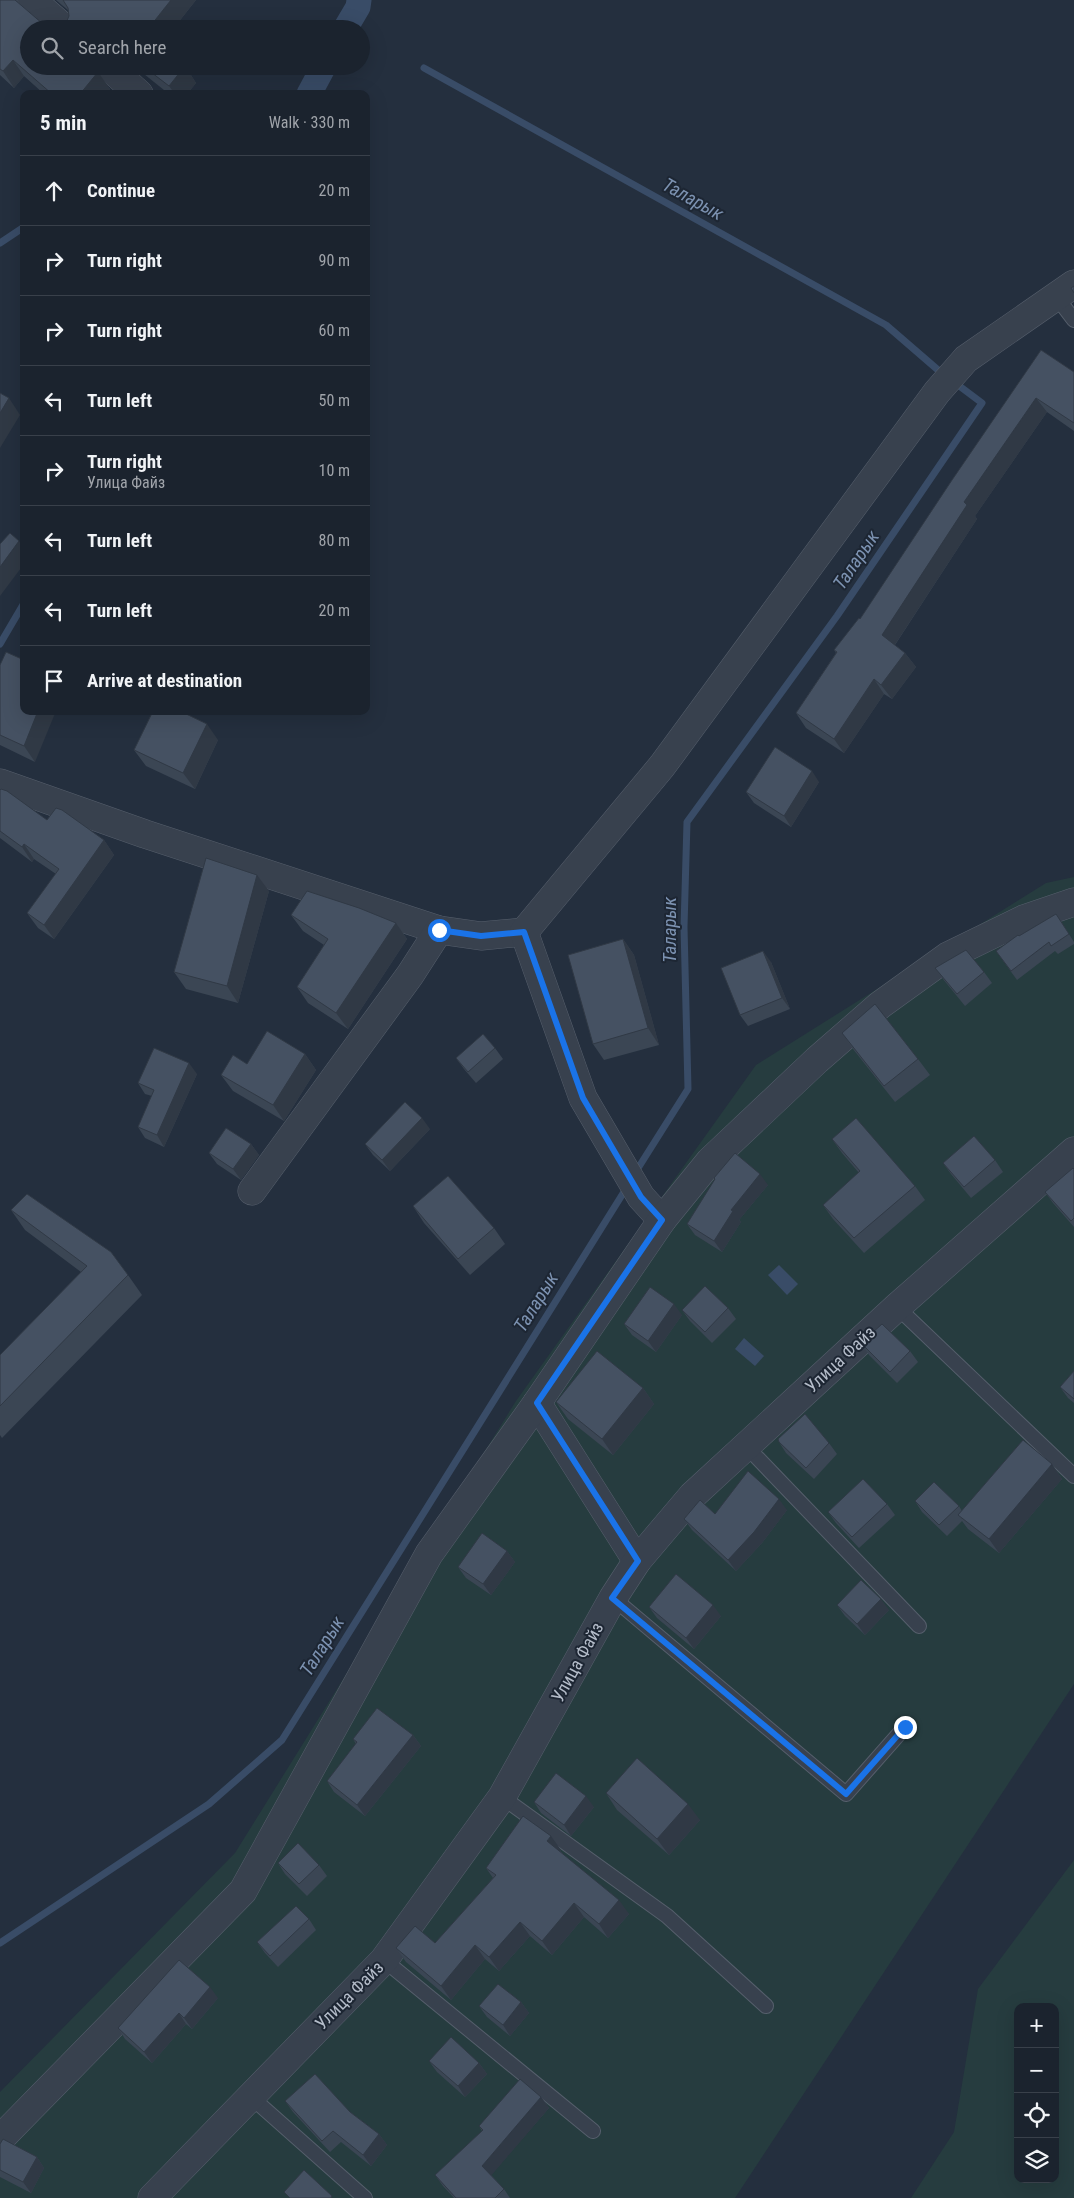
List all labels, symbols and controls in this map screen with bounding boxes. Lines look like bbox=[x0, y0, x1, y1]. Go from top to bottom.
search box bbox=[20, 20, 370, 75]
icon: search bbox=[38, 34, 66, 62]
text: Search here bbox=[78, 36, 166, 59]
text: 5 min bbox=[40, 111, 87, 135]
text: Walk · 330 m bbox=[269, 113, 350, 132]
water label: Таларык bbox=[658, 173, 729, 226]
icon: ahead bbox=[40, 177, 68, 205]
text: Continue bbox=[87, 179, 155, 202]
text: 20 m bbox=[318, 181, 350, 200]
icon: right bbox=[40, 247, 68, 275]
text: Turn right bbox=[87, 249, 162, 272]
text: 90 m bbox=[318, 251, 350, 270]
icon: right bbox=[40, 317, 68, 345]
text: Turn right bbox=[87, 319, 162, 342]
text: 60 m bbox=[318, 321, 350, 340]
icon: left bbox=[40, 387, 68, 415]
text: Turn left bbox=[87, 389, 152, 412]
text: 50 m bbox=[318, 391, 350, 410]
text: Turn right bbox=[87, 450, 162, 473]
icon: right bbox=[40, 457, 68, 485]
text: 10 m bbox=[318, 461, 350, 480]
text: Улица Файз bbox=[87, 473, 165, 492]
water label: Таларык bbox=[828, 525, 885, 594]
icon: left bbox=[40, 527, 68, 555]
text: Turn left bbox=[87, 529, 152, 552]
text: 80 m bbox=[318, 531, 350, 550]
icon: left bbox=[40, 597, 68, 625]
text: Turn left bbox=[87, 599, 152, 622]
text: 20 m bbox=[318, 601, 350, 620]
icon: arrive bbox=[40, 667, 68, 695]
text: Arrive at destination bbox=[87, 669, 242, 692]
water label: Таларык bbox=[658, 896, 681, 963]
route start bbox=[428, 919, 451, 942]
water label: Таларык bbox=[509, 1267, 564, 1336]
street label: Улица Файз bbox=[801, 1321, 879, 1397]
water label: Таларык bbox=[295, 1611, 350, 1680]
street label: Улица Файз bbox=[547, 1619, 607, 1705]
route end bbox=[894, 1716, 917, 1739]
street label: Улица Файз bbox=[311, 1957, 387, 2033]
map controls bbox=[1014, 2003, 1059, 2183]
button: + bbox=[1014, 2003, 1059, 2048]
button: − bbox=[1014, 2048, 1059, 2093]
button: locate bbox=[1014, 2093, 1059, 2138]
button: layers bbox=[1014, 2138, 1059, 2183]

